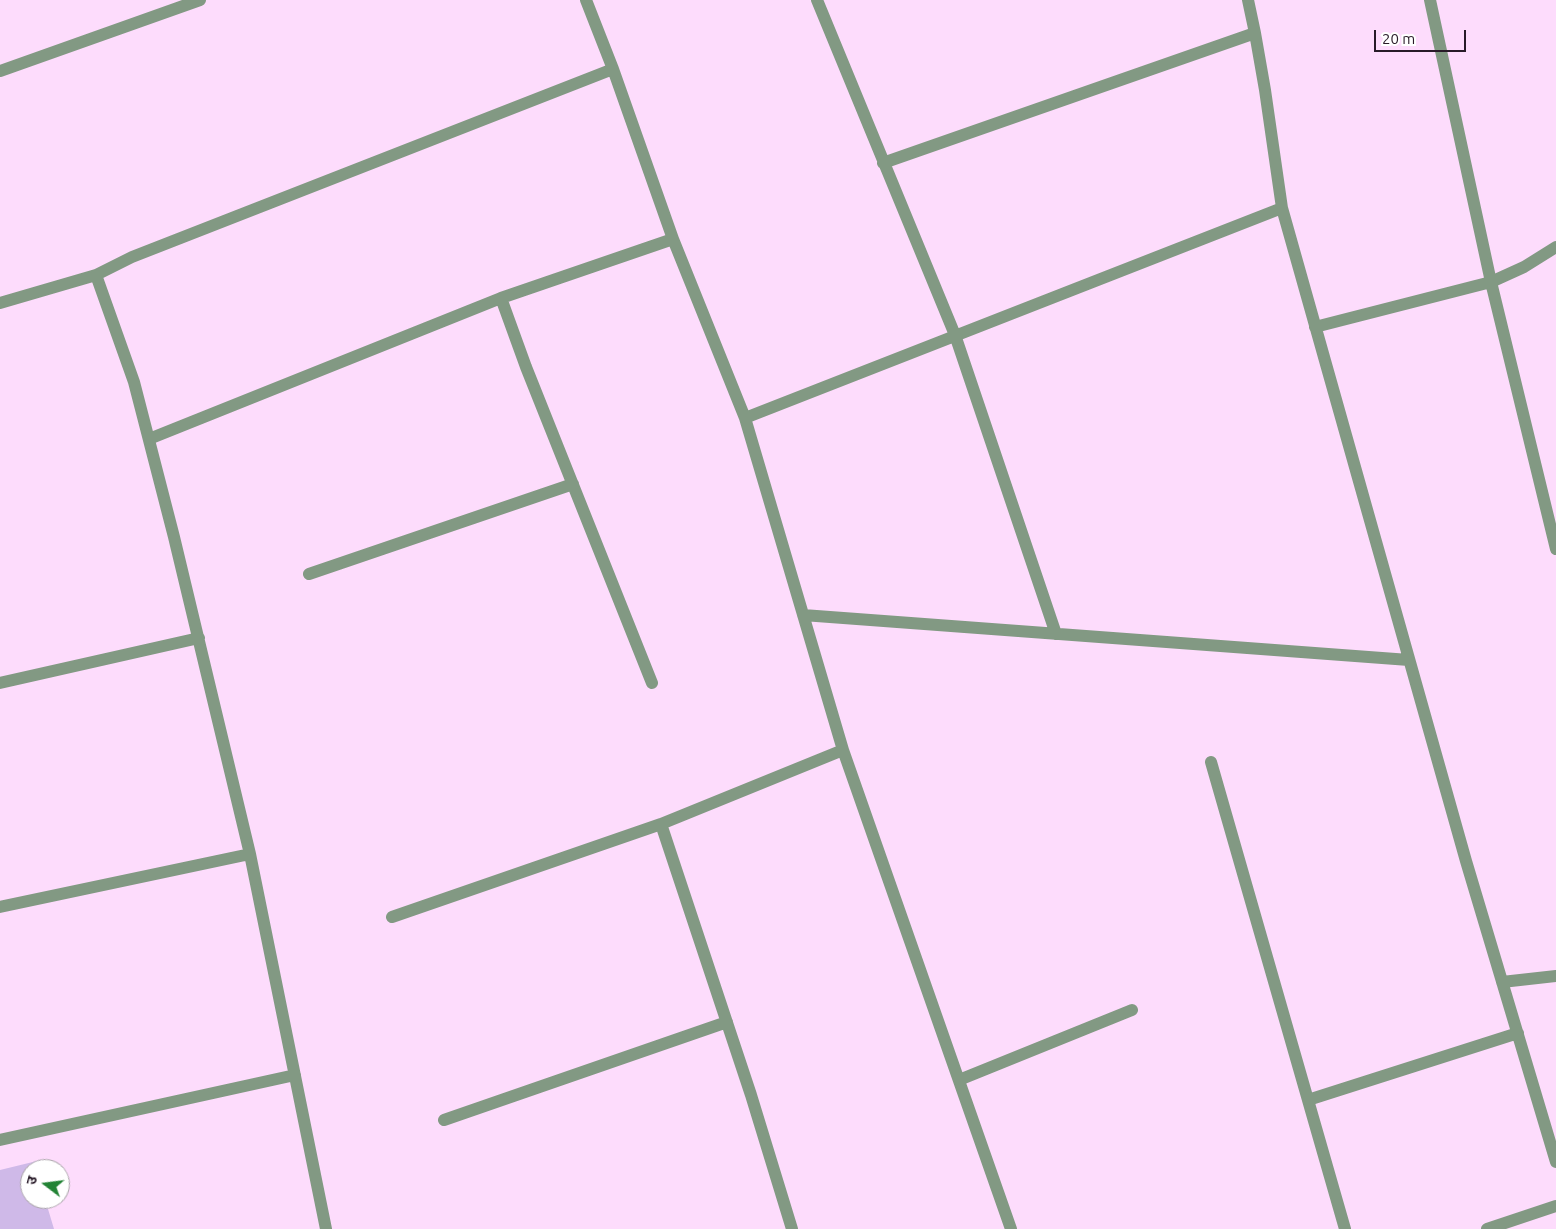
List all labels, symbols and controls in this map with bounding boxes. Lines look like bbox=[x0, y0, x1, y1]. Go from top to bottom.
scale bar bbox=[1376, 20, 1468, 52]
text: 20 m bbox=[1382, 30, 1415, 47]
north arrow bbox=[20, 1159, 70, 1209]
text: उ bbox=[23, 1174, 40, 1186]

